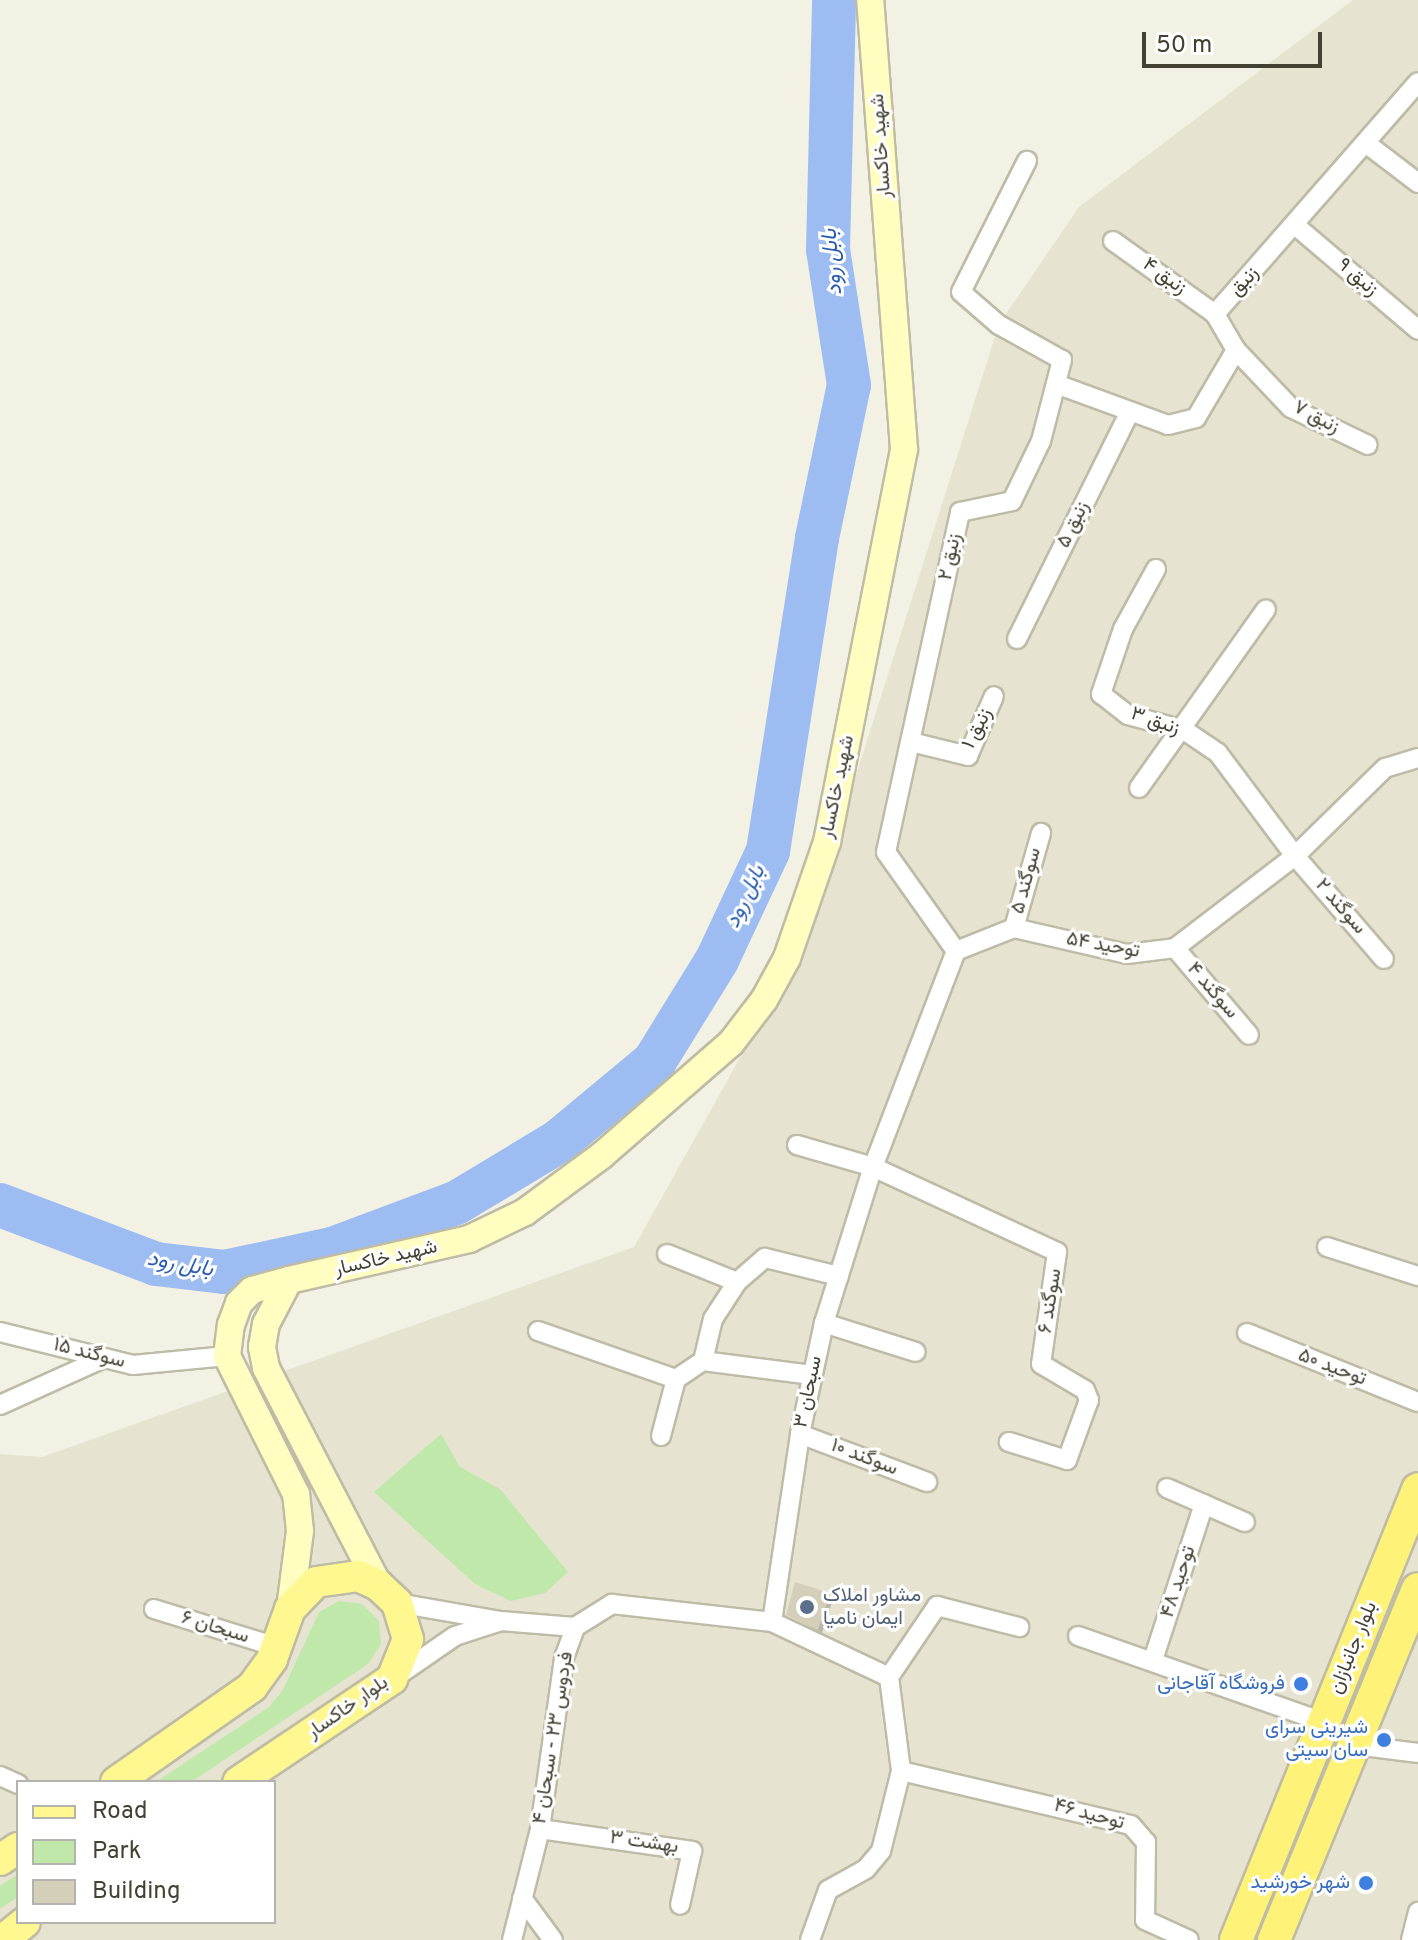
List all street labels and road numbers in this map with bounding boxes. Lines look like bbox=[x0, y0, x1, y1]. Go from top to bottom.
street label: شهید خاکسار bbox=[866, 93, 898, 199]
street label: زنبق ۴ bbox=[1137, 253, 1191, 301]
street label: زنبق ۹ bbox=[1332, 254, 1382, 302]
street label: زنبق bbox=[1225, 262, 1265, 302]
street label: زنبق ۷ bbox=[1289, 396, 1343, 440]
street label: زنبق ۵ bbox=[1053, 498, 1095, 552]
street label: زنبق ۲ bbox=[934, 531, 968, 583]
street label: زنبق ۳ bbox=[1127, 702, 1183, 742]
street label: زنبق ۱ bbox=[958, 705, 998, 753]
street label: شهید خاکسار bbox=[815, 733, 861, 841]
street label: سوگند ۵ bbox=[1007, 845, 1047, 917]
street label: سوگند ۲ bbox=[1309, 874, 1371, 940]
street label: توحید ۵۴ bbox=[1064, 928, 1142, 964]
street label: سوگند ۴ bbox=[1181, 958, 1243, 1024]
street label: شهید خاکسار bbox=[332, 1236, 440, 1282]
street label: سوگند ۶ bbox=[1034, 1267, 1068, 1335]
street label: سوگند ۱۵ bbox=[51, 1334, 127, 1374]
street label: توحید ۵۰ bbox=[1294, 1344, 1370, 1392]
street label: سبحان ۳ bbox=[790, 1354, 828, 1430]
street label: سوگند ۱۰ bbox=[827, 1434, 901, 1482]
street label: توحید ۴۸ bbox=[1156, 1543, 1202, 1621]
street label: بلوار جانبازان bbox=[1325, 1598, 1383, 1698]
street label: سبحان ۶ bbox=[178, 1606, 252, 1650]
street label: فردوس ۲۳ - سبحان ۴ bbox=[529, 1650, 579, 1826]
street label: بلوار خاکسار bbox=[303, 1671, 393, 1745]
street label: توحید ۴۶ bbox=[1051, 1794, 1127, 1836]
street label: بهشت ۳ bbox=[608, 1826, 680, 1860]

